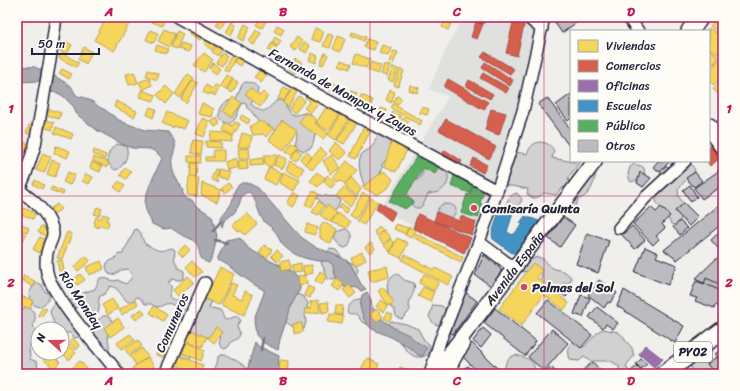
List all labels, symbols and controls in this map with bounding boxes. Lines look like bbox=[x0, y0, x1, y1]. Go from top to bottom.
text: A bbox=[104, 0, 113, 23]
text: B bbox=[279, 0, 288, 23]
text: C bbox=[452, 0, 462, 23]
text: D bbox=[627, 0, 635, 23]
scale bar bbox=[32, 30, 99, 56]
legend bbox=[570, 30, 710, 162]
text: 50 m bbox=[38, 33, 65, 55]
text: Viviendas bbox=[606, 35, 656, 57]
street label: Fernando de Mompox y Zayas bbox=[265, 42, 421, 142]
text: Comercios bbox=[606, 55, 661, 77]
text: Oficinas bbox=[606, 75, 649, 97]
text: Escuelas bbox=[606, 95, 652, 117]
text: 1 bbox=[8, 97, 14, 120]
text: 1 bbox=[726, 97, 732, 120]
text: Público bbox=[606, 115, 645, 137]
text: Otros bbox=[606, 135, 635, 157]
place label: Comisaría Quinta bbox=[481, 197, 580, 220]
marker: Comisaría Quinta bbox=[469, 203, 479, 213]
street label: Avenida España bbox=[478, 225, 550, 311]
street label: Río Monday bbox=[53, 266, 109, 334]
text: 2 bbox=[6, 271, 15, 294]
text: 2 bbox=[724, 271, 733, 294]
place label: Palmas del Sol bbox=[532, 276, 615, 299]
marker: Palmas del Sol bbox=[519, 282, 529, 292]
street label: Comuneros bbox=[149, 289, 196, 356]
north arrow bbox=[30, 321, 70, 361]
text: N bbox=[31, 330, 52, 345]
road number: PY02 bbox=[674, 342, 712, 362]
text: A bbox=[104, 369, 113, 391]
text: B bbox=[279, 369, 288, 391]
text: C bbox=[452, 369, 462, 391]
text: D bbox=[627, 369, 635, 391]

